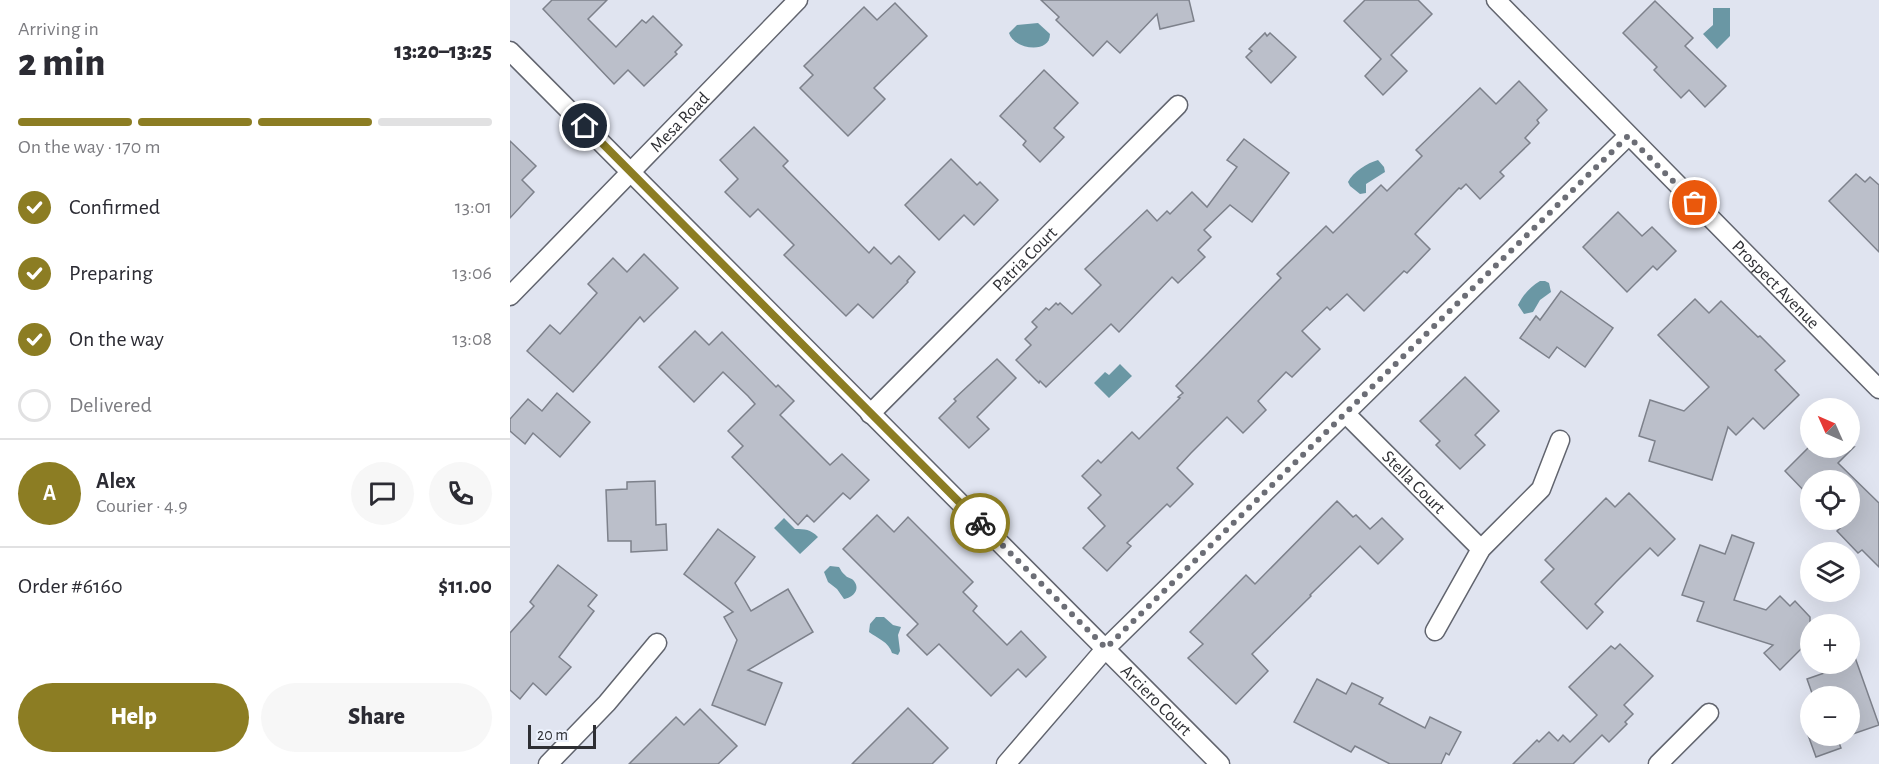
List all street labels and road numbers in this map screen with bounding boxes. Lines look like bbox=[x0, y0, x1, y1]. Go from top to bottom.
street label: Mesa Road bbox=[647, 89, 713, 156]
street label: Patria Court bbox=[990, 224, 1061, 295]
street label: Prospect Avenue bbox=[1728, 237, 1822, 333]
street label: Stella Court bbox=[1378, 448, 1448, 518]
street label: Arciero Court bbox=[1117, 662, 1195, 740]

